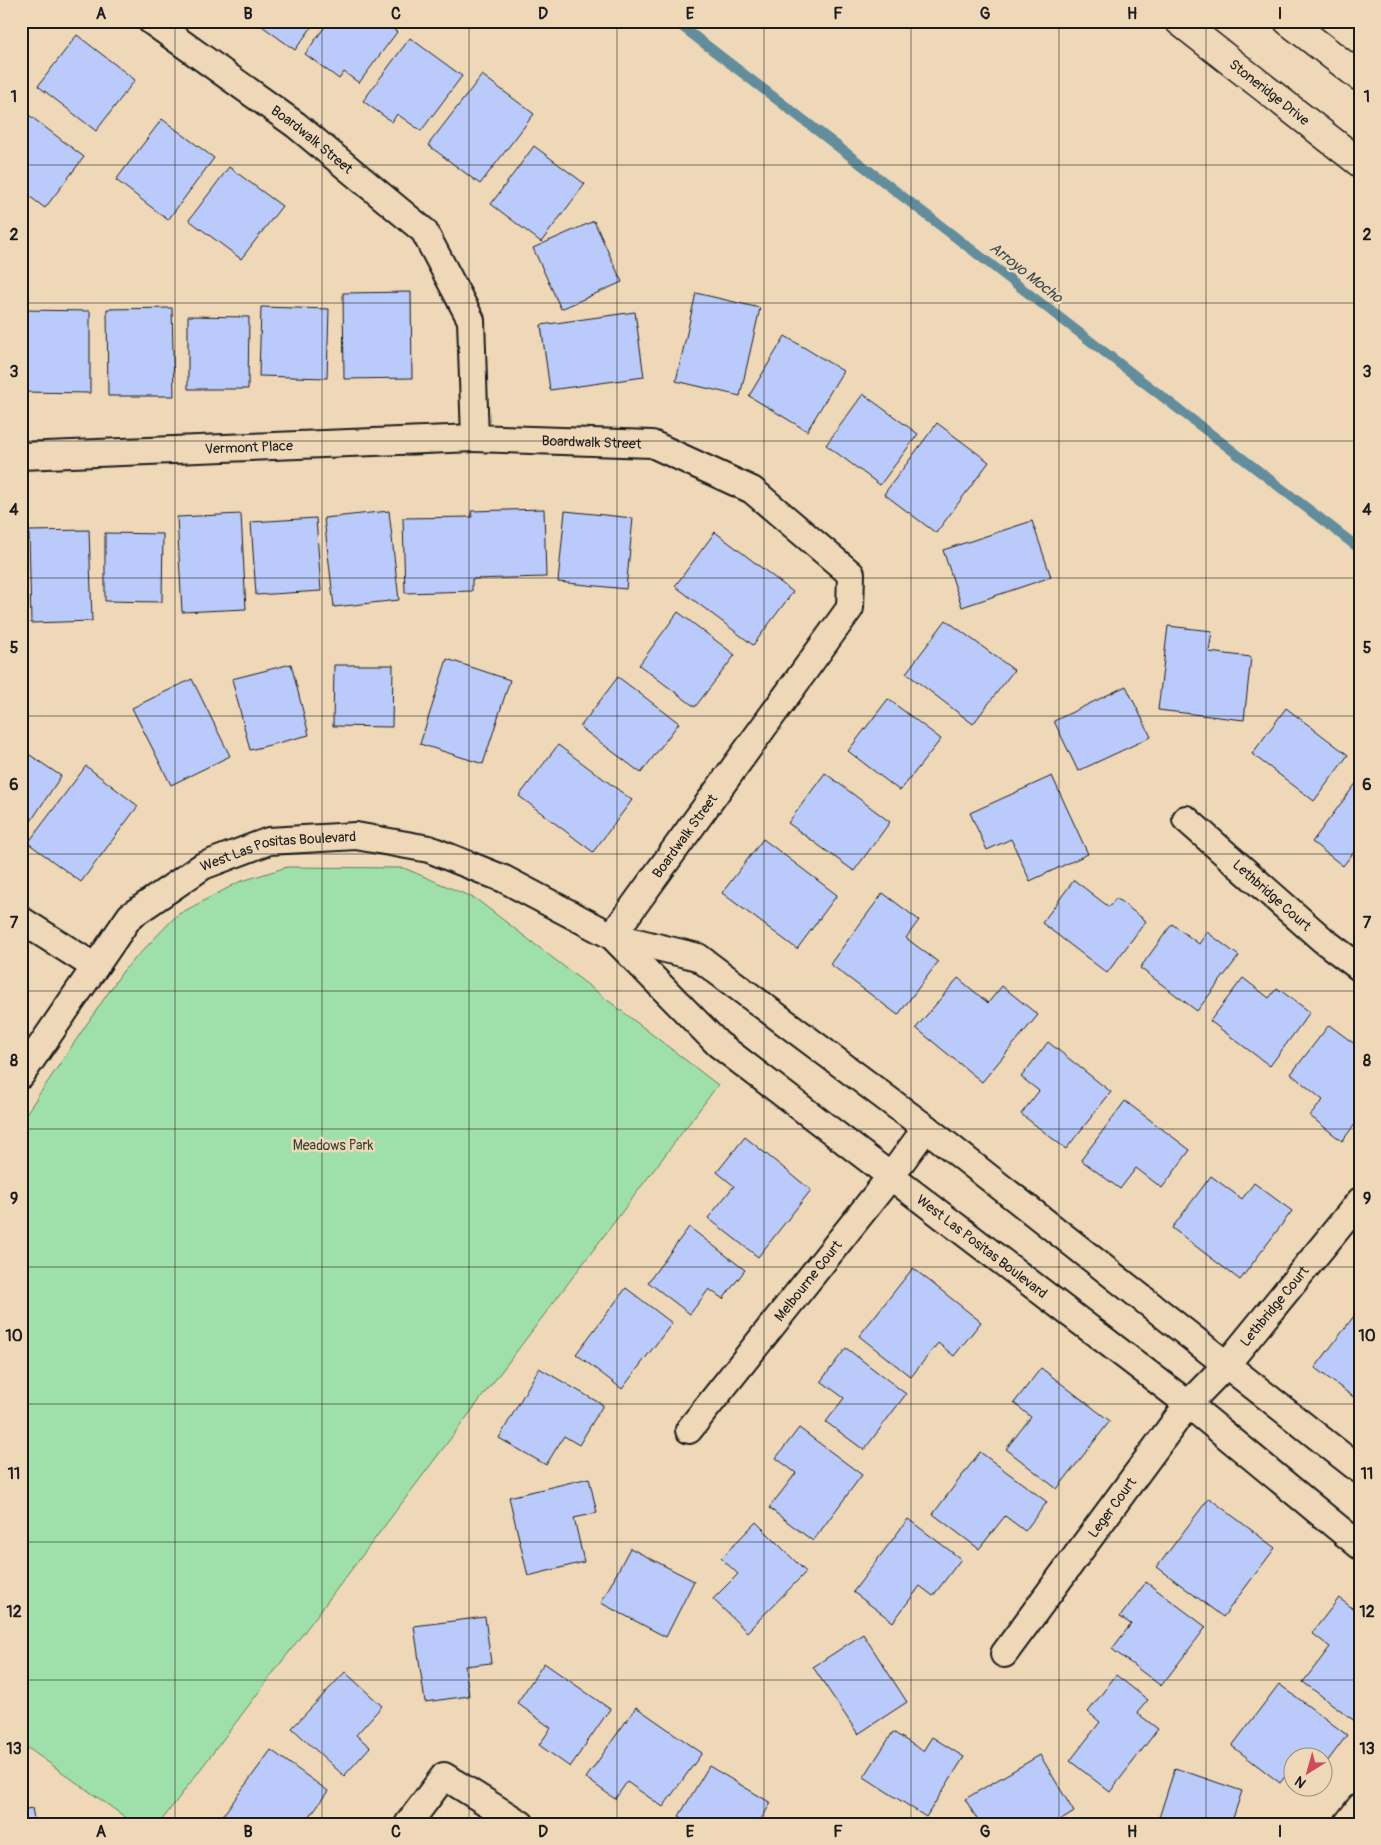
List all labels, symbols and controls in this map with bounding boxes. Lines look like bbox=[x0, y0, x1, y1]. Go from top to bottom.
text: A bbox=[96, 4, 107, 24]
text: B bbox=[243, 4, 253, 24]
text: C bbox=[391, 4, 401, 24]
text: D bbox=[538, 4, 548, 24]
text: E bbox=[686, 4, 695, 24]
text: F bbox=[833, 4, 843, 24]
text: G bbox=[980, 4, 991, 24]
text: H bbox=[1127, 4, 1137, 24]
text: I bbox=[1278, 4, 1282, 24]
street label: Stoneridge Drive bbox=[1226, 55, 1313, 129]
text: 1 bbox=[11, 87, 17, 107]
text: 1 bbox=[1364, 87, 1370, 107]
street label: Boardwalk Street bbox=[268, 102, 357, 177]
text: 2 bbox=[10, 225, 19, 245]
text: 2 bbox=[1363, 225, 1372, 245]
water label: Arroyo Mocho bbox=[986, 239, 1067, 308]
text: 3 bbox=[10, 362, 19, 382]
text: 3 bbox=[1363, 362, 1372, 382]
street label: Boardwalk Street bbox=[541, 432, 642, 452]
street label: Vermont Place bbox=[204, 437, 293, 457]
text: 4 bbox=[9, 500, 19, 520]
text: 4 bbox=[1362, 500, 1372, 520]
text: 5 bbox=[10, 638, 19, 658]
text: 5 bbox=[1363, 638, 1372, 658]
text: 6 bbox=[9, 775, 19, 795]
text: 6 bbox=[1362, 775, 1372, 795]
street label: Boardwalk Street bbox=[649, 790, 721, 881]
street label: West Las Positas Boulevard bbox=[198, 827, 357, 875]
street label: Lethbridge Court bbox=[1229, 856, 1315, 935]
text: 7 bbox=[10, 913, 19, 933]
text: 7 bbox=[1363, 913, 1372, 933]
text: 8 bbox=[10, 1051, 18, 1071]
text: 8 bbox=[1363, 1051, 1371, 1071]
park label: Meadows Park bbox=[293, 1137, 374, 1154]
text: 9 bbox=[10, 1189, 18, 1209]
text: 9 bbox=[1363, 1189, 1371, 1209]
street label: West Las Positas Boulevard bbox=[913, 1191, 1051, 1302]
street label: Melbourne Court bbox=[771, 1236, 845, 1324]
street label: Lethbridge Court bbox=[1236, 1262, 1312, 1350]
text: 10 bbox=[5, 1326, 23, 1346]
text: 10 bbox=[1358, 1326, 1376, 1346]
text: 11 bbox=[8, 1464, 20, 1484]
text: 11 bbox=[1361, 1464, 1373, 1484]
street label: Leger Court bbox=[1084, 1474, 1140, 1541]
text: 12 bbox=[6, 1602, 22, 1622]
text: 12 bbox=[1359, 1602, 1375, 1622]
text: 13 bbox=[6, 1739, 22, 1759]
text: 13 bbox=[1359, 1739, 1375, 1759]
north arrow bbox=[1284, 1748, 1334, 1798]
text: N bbox=[1292, 1772, 1309, 1792]
text: A bbox=[96, 1822, 107, 1842]
text: B bbox=[243, 1822, 253, 1842]
text: C bbox=[391, 1822, 401, 1842]
text: D bbox=[538, 1822, 548, 1842]
text: E bbox=[686, 1822, 695, 1842]
text: F bbox=[833, 1822, 843, 1842]
text: G bbox=[980, 1822, 991, 1842]
text: H bbox=[1127, 1822, 1137, 1842]
text: I bbox=[1278, 1822, 1282, 1842]

